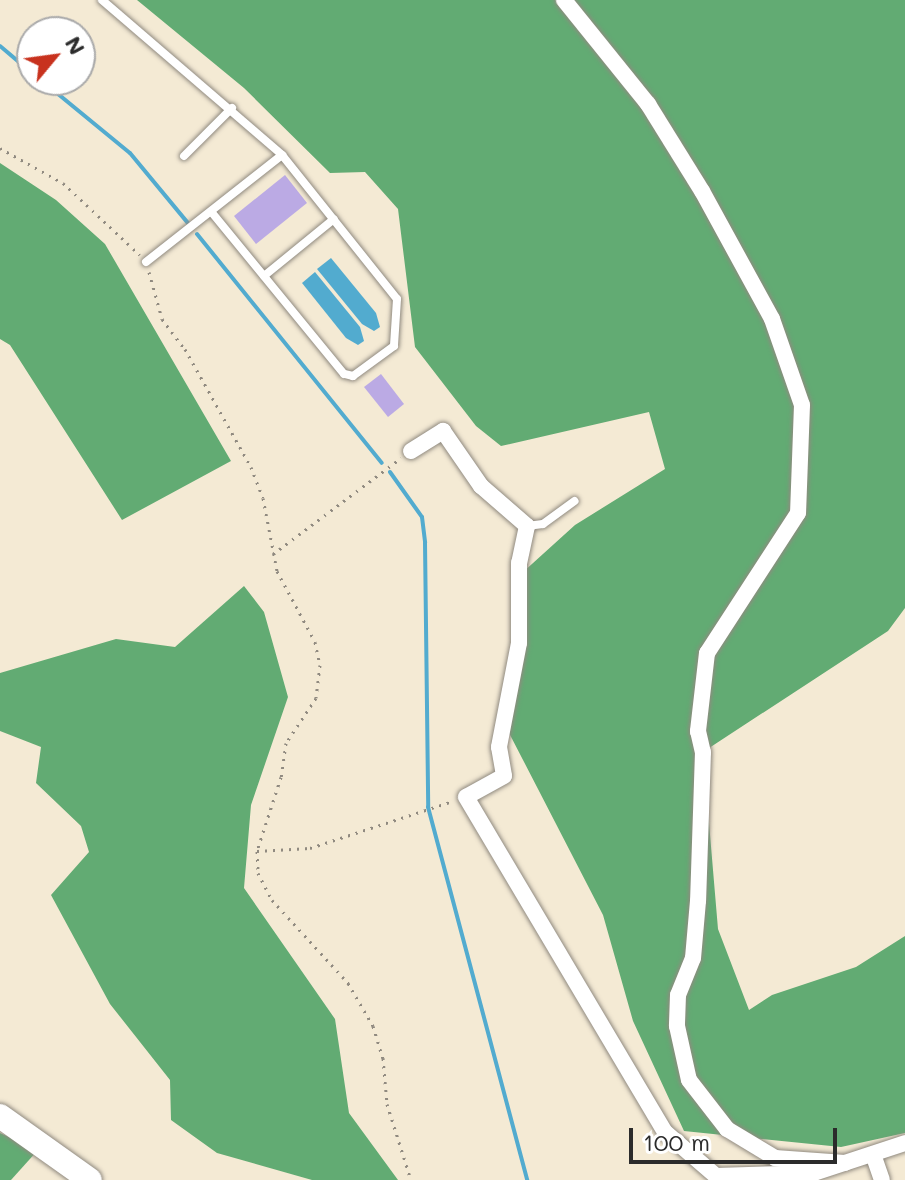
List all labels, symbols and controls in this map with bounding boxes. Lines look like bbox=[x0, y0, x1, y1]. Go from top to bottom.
north arrow bbox=[16, 16, 96, 96]
text: N bbox=[59, 31, 92, 59]
scale bar bbox=[633, 1112, 841, 1162]
text: 100 m bbox=[643, 1126, 710, 1157]

